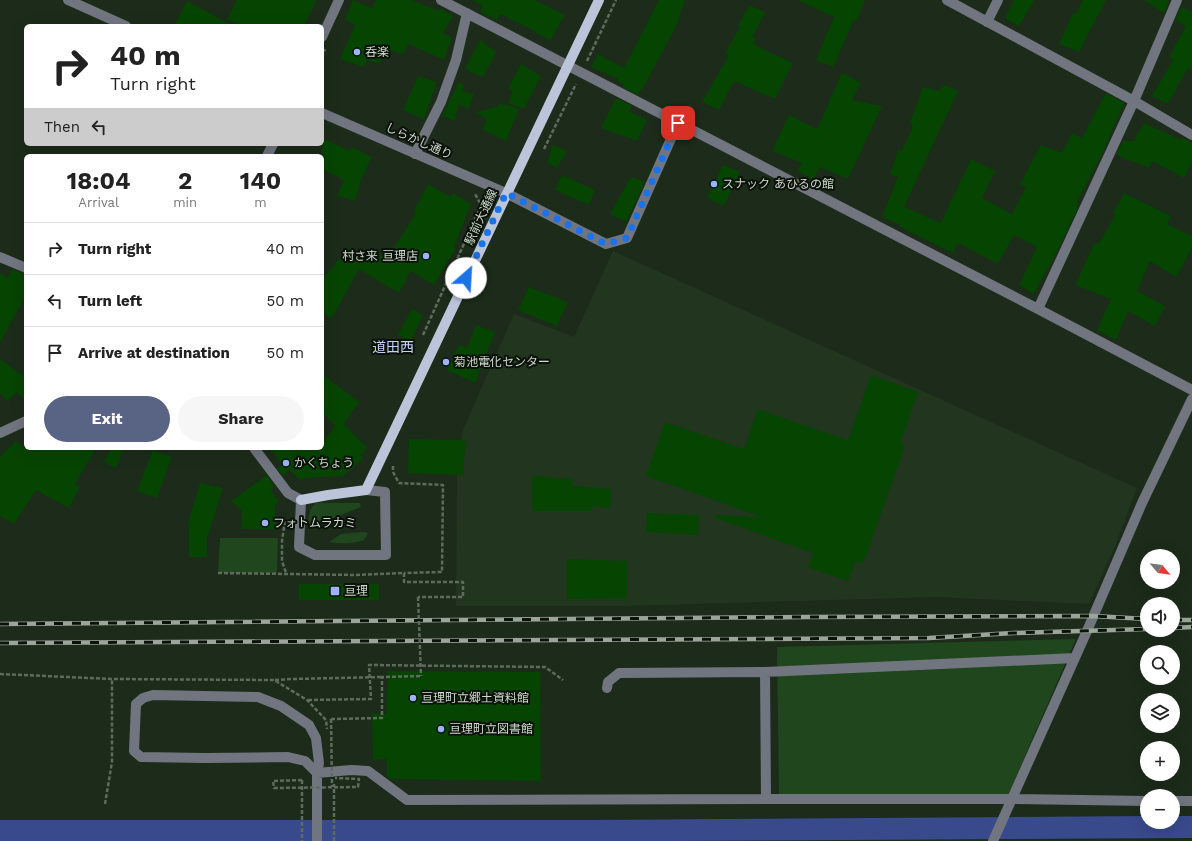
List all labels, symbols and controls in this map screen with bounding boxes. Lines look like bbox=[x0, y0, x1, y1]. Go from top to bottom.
text: 40 m bbox=[110, 39, 180, 72]
icon: right bbox=[44, 40, 96, 92]
place label: 呑楽 bbox=[365, 45, 389, 59]
marker: 呑楽 bbox=[352, 47, 362, 57]
text: Turn right bbox=[110, 73, 196, 94]
pin bbox=[661, 106, 695, 140]
icon: arrive bbox=[667, 112, 689, 134]
icon: left bbox=[88, 116, 110, 138]
text: Then bbox=[44, 118, 80, 136]
street label: しらかし通り bbox=[383, 120, 455, 162]
text: 18:04 bbox=[67, 167, 130, 195]
text: 2 bbox=[178, 167, 192, 195]
text: 140 bbox=[240, 167, 281, 195]
place label: スナック あひるの館 bbox=[722, 177, 834, 191]
marker: スナック あひるの館 bbox=[709, 179, 719, 189]
street label: 駅前大通線 bbox=[462, 187, 500, 247]
text: Arrival bbox=[78, 195, 119, 210]
text: min bbox=[173, 195, 197, 210]
text: m bbox=[254, 195, 267, 210]
icon: right bbox=[44, 238, 66, 260]
text: Turn right bbox=[78, 240, 151, 258]
text: 40 m bbox=[266, 240, 304, 258]
place label: 村さ来 亘理店 bbox=[342, 249, 418, 263]
marker: 村さ来 亘理店 bbox=[421, 251, 431, 261]
position arrow bbox=[445, 257, 487, 299]
icon: left bbox=[44, 290, 66, 312]
text: Turn left bbox=[78, 292, 142, 310]
text: 50 m bbox=[267, 292, 304, 310]
district label: 道田西 bbox=[372, 339, 414, 355]
icon: arrive bbox=[44, 342, 66, 364]
text: Arrive at destination bbox=[78, 344, 230, 362]
text: 50 m bbox=[267, 344, 304, 362]
place label: 菊池電化センター bbox=[454, 355, 550, 369]
marker: 菊池電化センター bbox=[441, 357, 451, 367]
button: Exit bbox=[44, 396, 170, 442]
button: Share bbox=[178, 396, 304, 442]
place label: かくちょう bbox=[294, 456, 354, 470]
marker: かくちょう bbox=[281, 458, 291, 468]
place label: フォトムラカミ bbox=[273, 516, 356, 530]
marker: フォトムラカミ bbox=[260, 518, 270, 528]
north arrow bbox=[1140, 549, 1180, 589]
map controls bbox=[1140, 549, 1180, 829]
place label: 亘理 bbox=[344, 584, 368, 598]
marker: 亘理 bbox=[329, 585, 341, 597]
button: sound bbox=[1140, 597, 1180, 637]
button: search bbox=[1140, 645, 1180, 685]
place label: 亘理町立郷土資料館 bbox=[421, 691, 529, 705]
marker: 亘理町立郷土資料館 bbox=[408, 693, 418, 703]
button: layers bbox=[1140, 693, 1180, 733]
place label: 亘理町立図書館 bbox=[449, 722, 533, 736]
marker: 亘理町立図書館 bbox=[436, 724, 446, 734]
button: + bbox=[1140, 741, 1180, 781]
button: − bbox=[1140, 789, 1180, 829]

